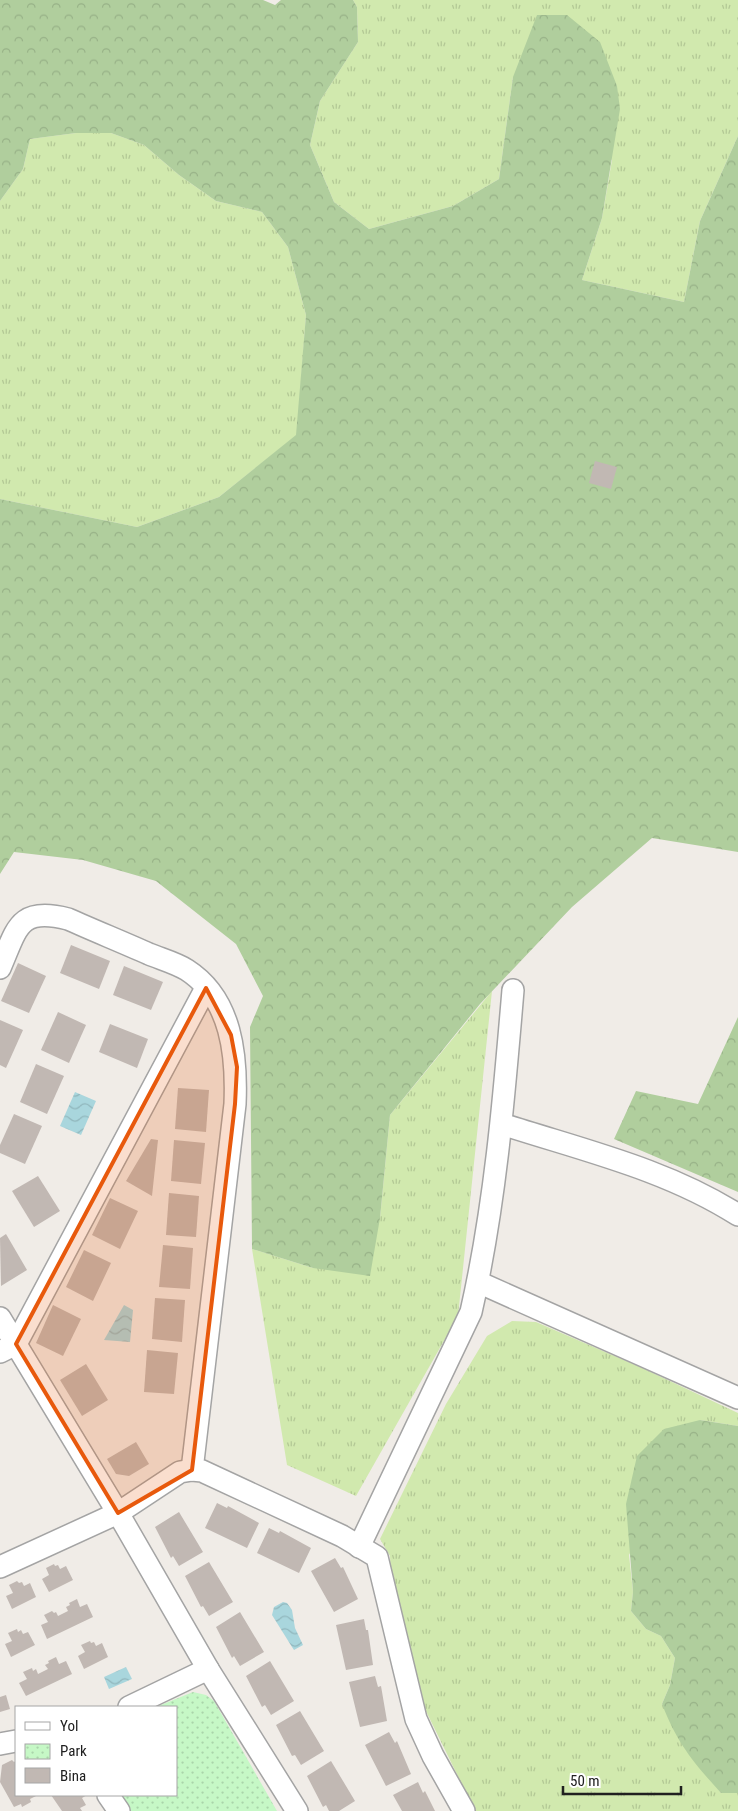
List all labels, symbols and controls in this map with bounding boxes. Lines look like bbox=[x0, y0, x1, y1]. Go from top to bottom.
legend bbox=[15, 1706, 178, 1796]
text: Yol bbox=[60, 1717, 78, 1735]
text: Park bbox=[60, 1742, 87, 1760]
scale bar bbox=[563, 1764, 680, 1796]
text: Bina bbox=[60, 1767, 86, 1785]
text: 50 m bbox=[570, 1772, 600, 1790]

